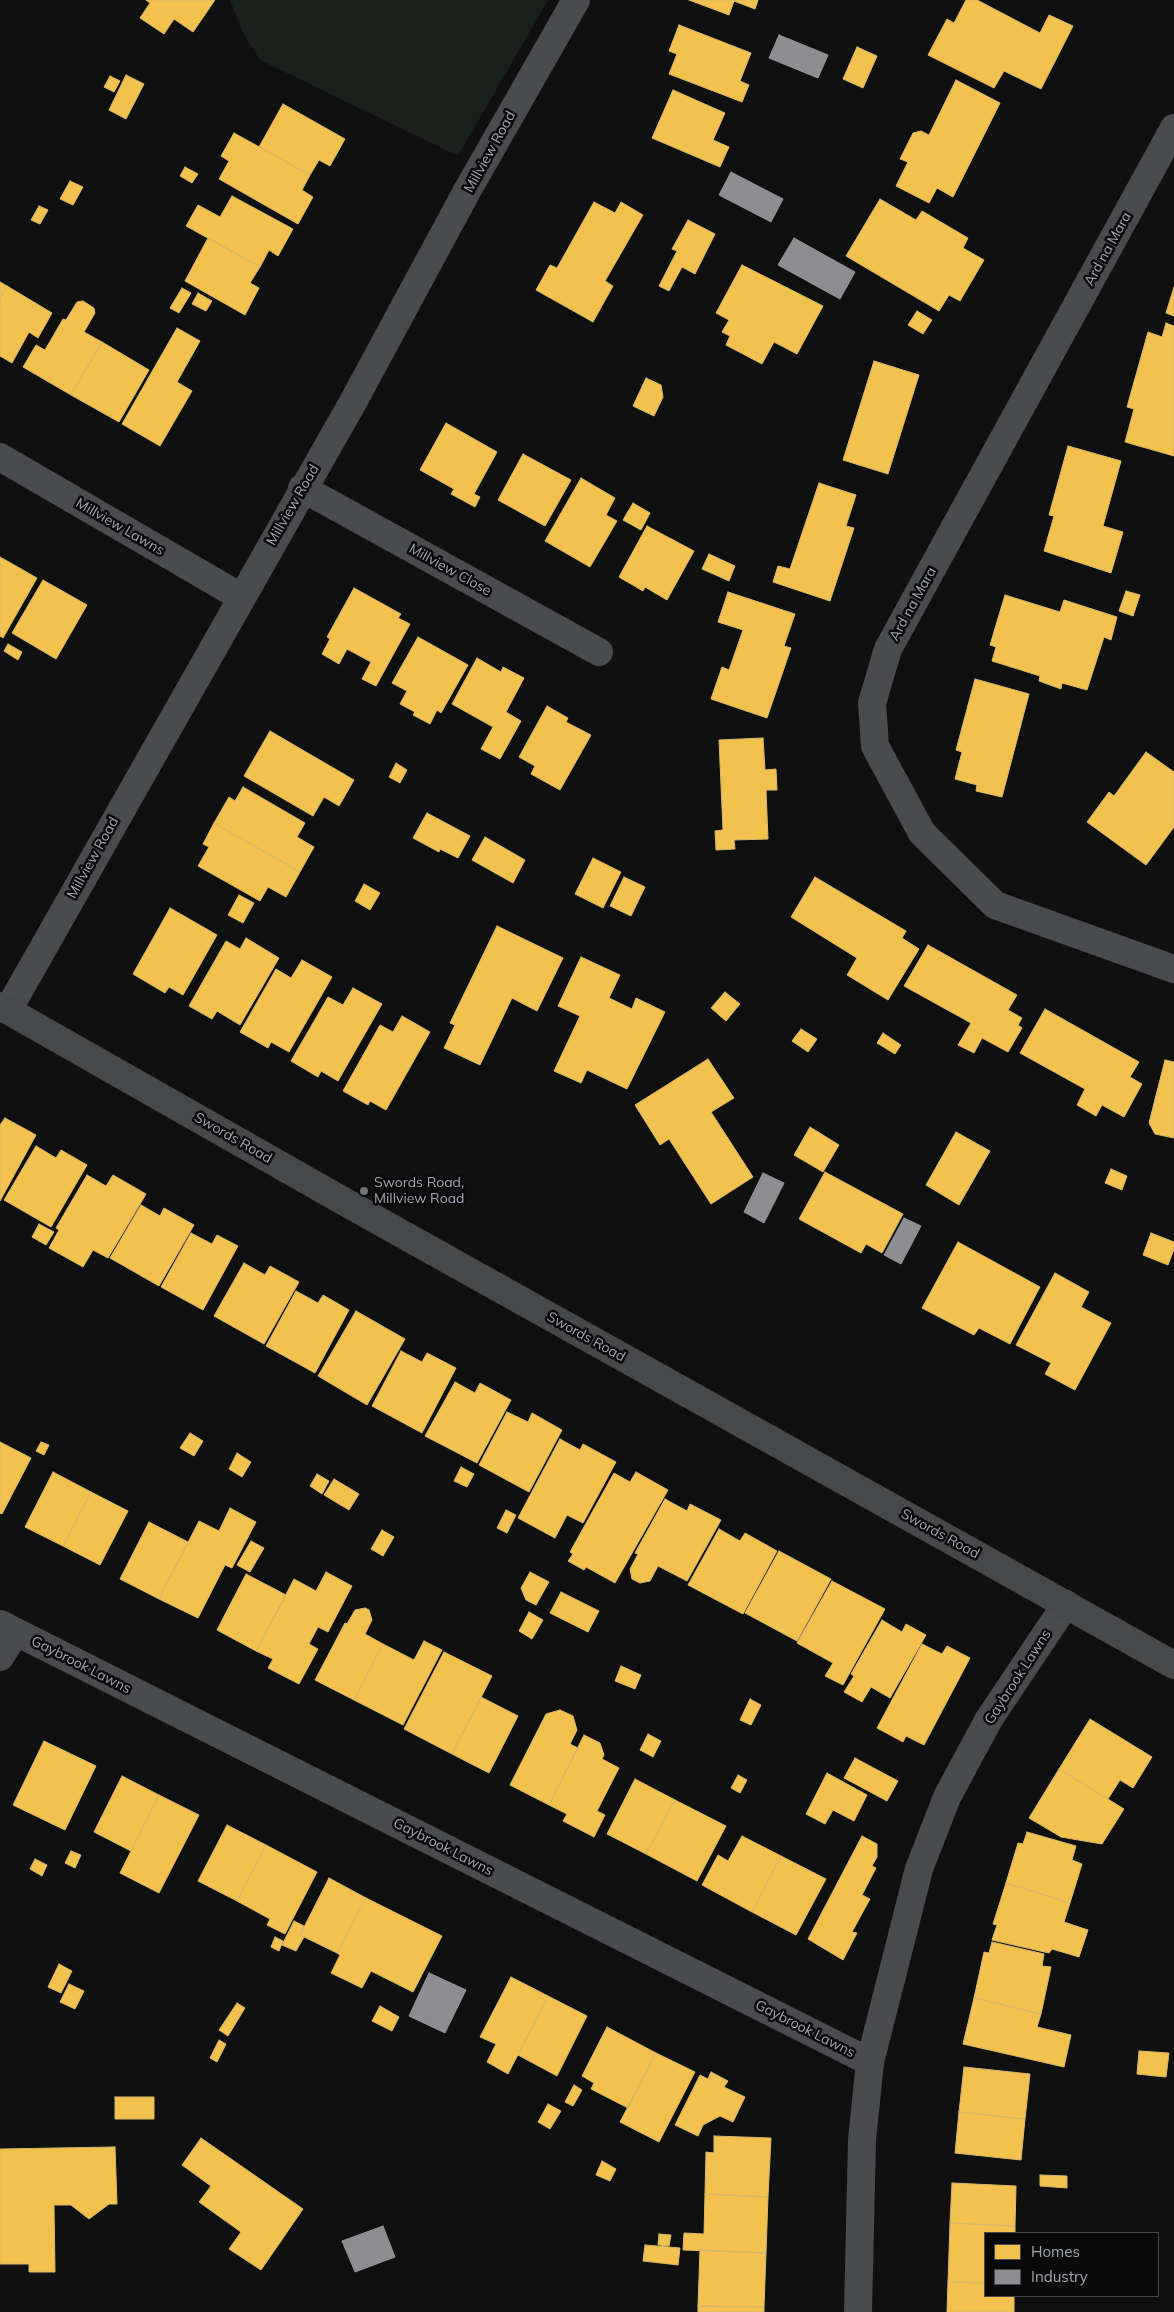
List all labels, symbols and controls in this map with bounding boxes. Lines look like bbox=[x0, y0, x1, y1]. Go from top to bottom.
street label: Millview Road bbox=[461, 108, 519, 196]
street label: Ard na Mara bbox=[1081, 209, 1135, 289]
street label: Millview Road bbox=[263, 462, 323, 548]
street label: Millview Lawns bbox=[73, 495, 167, 559]
street label: Millview Close bbox=[406, 540, 494, 600]
street label: Ard na Mara bbox=[886, 564, 940, 644]
street label: Millview Road bbox=[64, 814, 122, 902]
street label: Swords Road bbox=[191, 1109, 275, 1167]
place label: Swords Road, Millview Road bbox=[374, 1175, 464, 1208]
marker: Swords Road, Millview Road bbox=[358, 1185, 370, 1197]
street label: Swords Road bbox=[544, 1309, 628, 1365]
street label: Swords Road bbox=[898, 1506, 982, 1562]
street label: Gaybrook Lawns bbox=[981, 1627, 1055, 1727]
street label: Gaybrook Lawns bbox=[28, 1633, 134, 1697]
street label: Gaybrook Lawns bbox=[390, 1815, 496, 1879]
street label: Gaybrook Lawns bbox=[752, 1997, 858, 2061]
legend bbox=[984, 2232, 1159, 2297]
text: Homes bbox=[1031, 2242, 1080, 2261]
text: Industry bbox=[1031, 2267, 1088, 2286]

